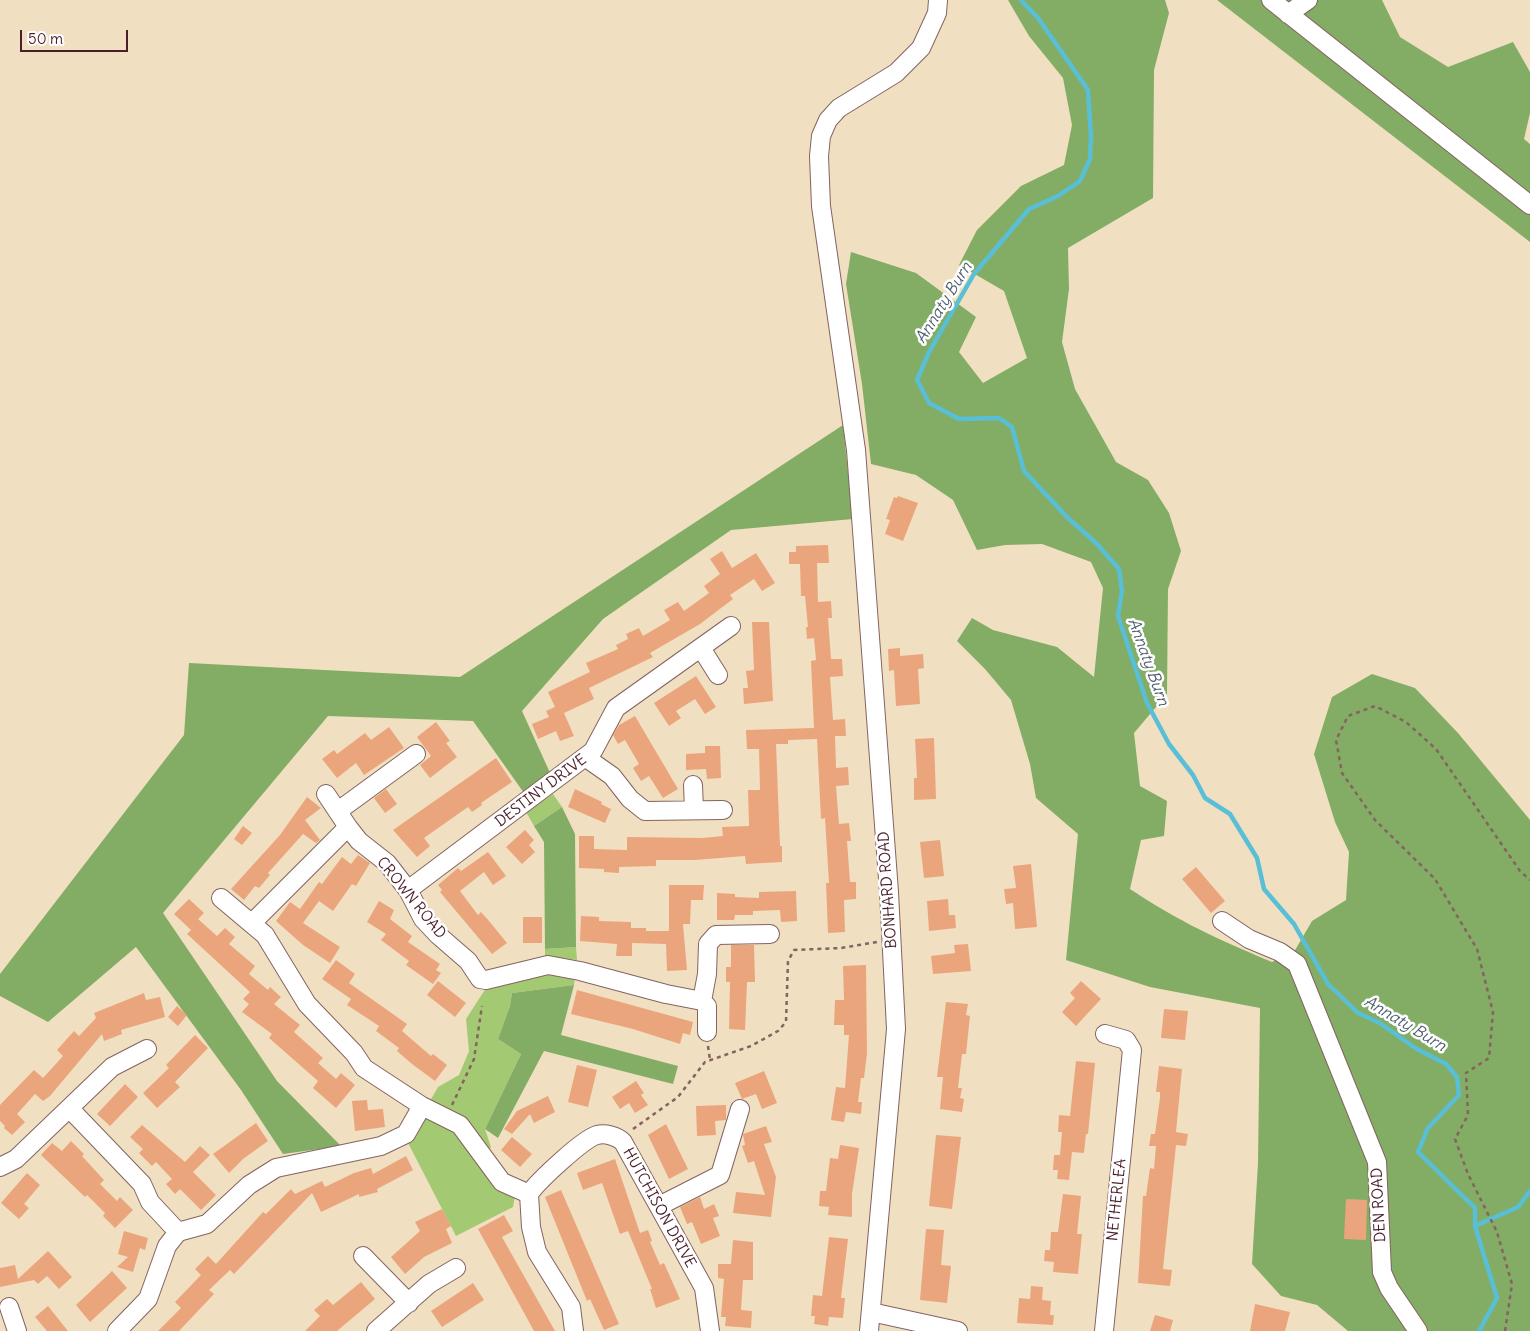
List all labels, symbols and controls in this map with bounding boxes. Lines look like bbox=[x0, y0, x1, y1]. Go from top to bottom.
scale bar bbox=[22, 20, 130, 52]
text: 50 m bbox=[28, 29, 63, 48]
water label: Annaty Burn bbox=[912, 259, 976, 347]
water label: Annaty Burn bbox=[1123, 616, 1173, 708]
street label: DESTINY DRIVE bbox=[492, 751, 590, 831]
street label: BONHARD ROAD bbox=[875, 831, 901, 949]
street label: CROWN ROAD bbox=[373, 854, 449, 942]
water label: Annaty Burn bbox=[1361, 992, 1449, 1056]
street label: HUTCHISON DRIVE bbox=[619, 1145, 699, 1271]
street label: NETHERLEA bbox=[1104, 1158, 1130, 1242]
street label: DEN ROAD bbox=[1368, 1167, 1390, 1243]

